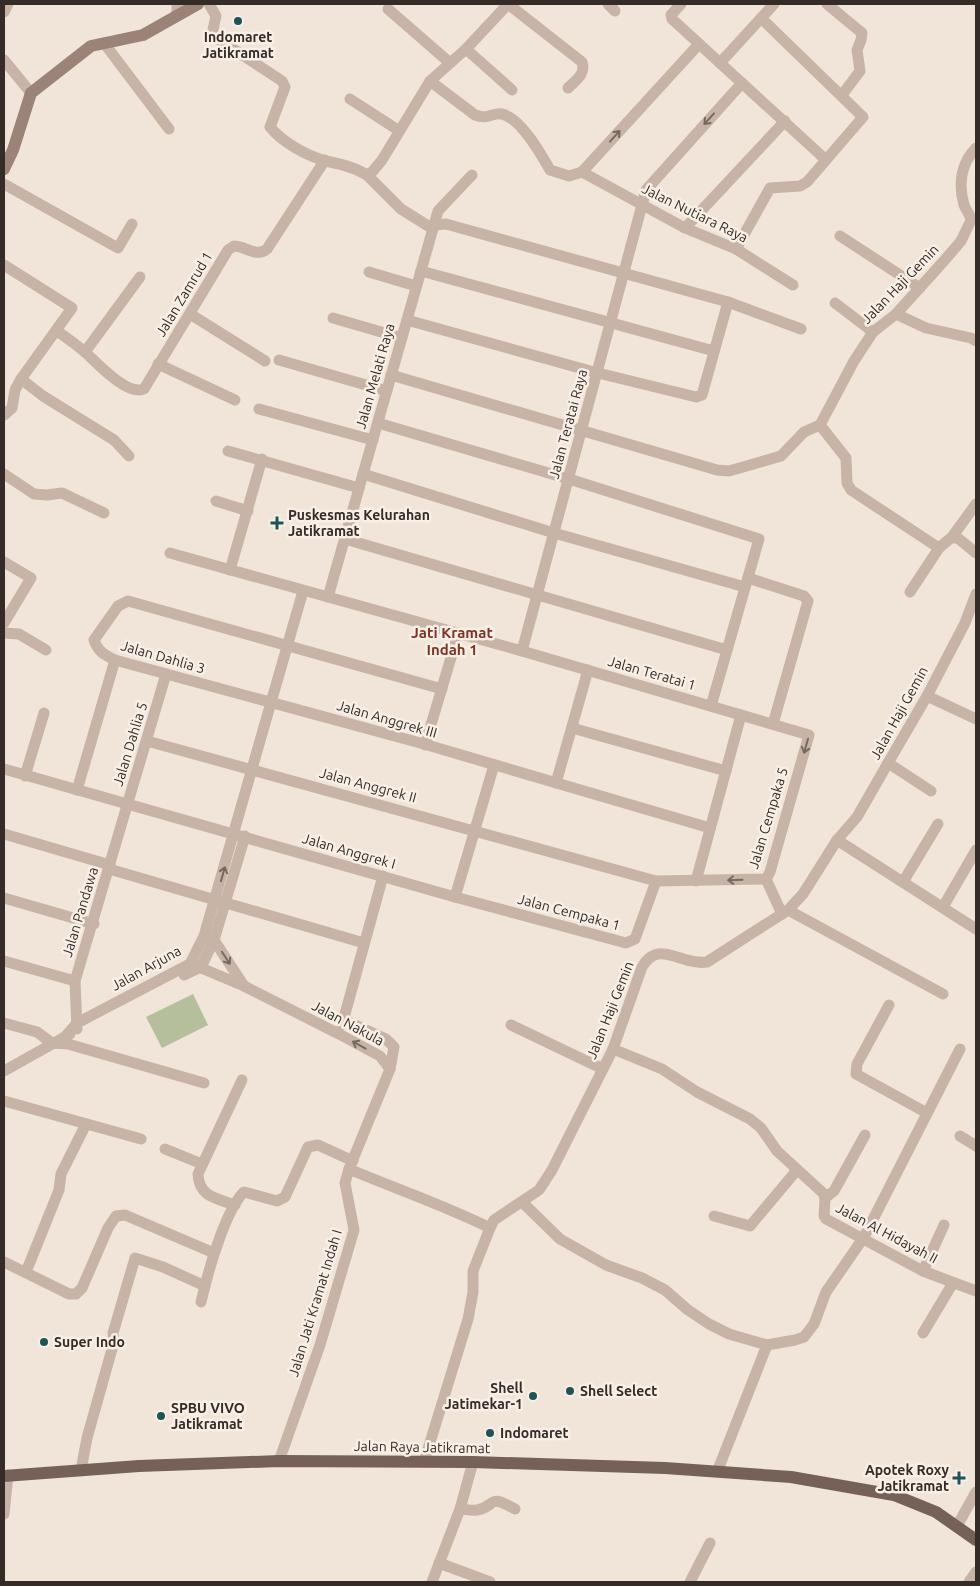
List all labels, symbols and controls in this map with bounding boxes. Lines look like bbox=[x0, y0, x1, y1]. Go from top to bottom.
marker: Indomaret Jatikramat bbox=[232, 15, 244, 27]
place label: Indomaret Jatikramat bbox=[202, 29, 274, 61]
one-way arrow bbox=[704, 112, 715, 125]
one-way arrow bbox=[609, 130, 621, 143]
street label: Jalan Nutiara Raya bbox=[639, 180, 751, 246]
street label: Jalan Haji Gemin bbox=[858, 241, 942, 327]
street label: Jalan Zamrud 1 bbox=[152, 249, 216, 339]
street label: Jalan Melati Raya bbox=[352, 321, 398, 431]
street label: Jalan Teratai Raya bbox=[546, 368, 590, 480]
place label: Puskesmas Kelurahan Jatikramat bbox=[288, 507, 430, 539]
marker: Puskesmas Kelurahan Jatikramat bbox=[270, 516, 284, 530]
district label: Jati Kramat Indah 1 bbox=[411, 624, 493, 658]
street label: Jalan Dahlia 3 bbox=[119, 637, 207, 677]
street label: Jalan Teratai 1 bbox=[606, 653, 698, 693]
street label: Jalan Haji Gemin bbox=[867, 664, 931, 762]
street label: Jalan Anggrek III bbox=[335, 697, 439, 741]
street label: Jalan Dahlia 5 bbox=[110, 700, 150, 788]
one-way arrow bbox=[801, 737, 810, 753]
street label: Jalan Anggrek II bbox=[318, 764, 418, 806]
street label: Jalan Cempaka 5 bbox=[745, 765, 791, 871]
street label: Jalan Anggrek I bbox=[301, 830, 397, 872]
street label: Jalan Pandawa bbox=[59, 865, 101, 959]
one-way arrow bbox=[218, 866, 228, 882]
one-way arrow bbox=[727, 875, 744, 885]
street label: Jalan Cempaka 1 bbox=[516, 891, 622, 933]
street label: Jalan Arjuna bbox=[108, 942, 184, 994]
one-way arrow bbox=[221, 951, 231, 965]
street label: Jalan Haji Gemin bbox=[583, 959, 637, 1061]
street label: Jalan Nakula bbox=[309, 997, 387, 1049]
one-way arrow bbox=[352, 1040, 367, 1050]
street label: Jalan Al Hidayah II bbox=[833, 1199, 941, 1267]
street label: Jalan Jati Kramat Indah I bbox=[285, 1227, 345, 1379]
place label: Super Indo bbox=[54, 1334, 125, 1350]
marker: Super Indo bbox=[38, 1336, 50, 1348]
place label: Shell Jatimekar-1 bbox=[445, 1380, 523, 1412]
place label: Shell Select bbox=[580, 1383, 657, 1399]
marker: Shell Select bbox=[564, 1385, 576, 1397]
marker: Shell Jatimekar-1 bbox=[527, 1390, 539, 1402]
place label: SPBU VIVO Jatikramat bbox=[171, 1400, 245, 1432]
marker: SPBU VIVO Jatikramat bbox=[155, 1410, 167, 1422]
place label: Indomaret bbox=[500, 1425, 569, 1441]
marker: Indomaret bbox=[484, 1427, 496, 1439]
street label: Jalan Raya Jatikramat bbox=[354, 1438, 491, 1456]
place label: Apotek Roxy Jatikramat bbox=[865, 1462, 950, 1494]
marker: Apotek Roxy Jatikramat bbox=[953, 1472, 965, 1484]

